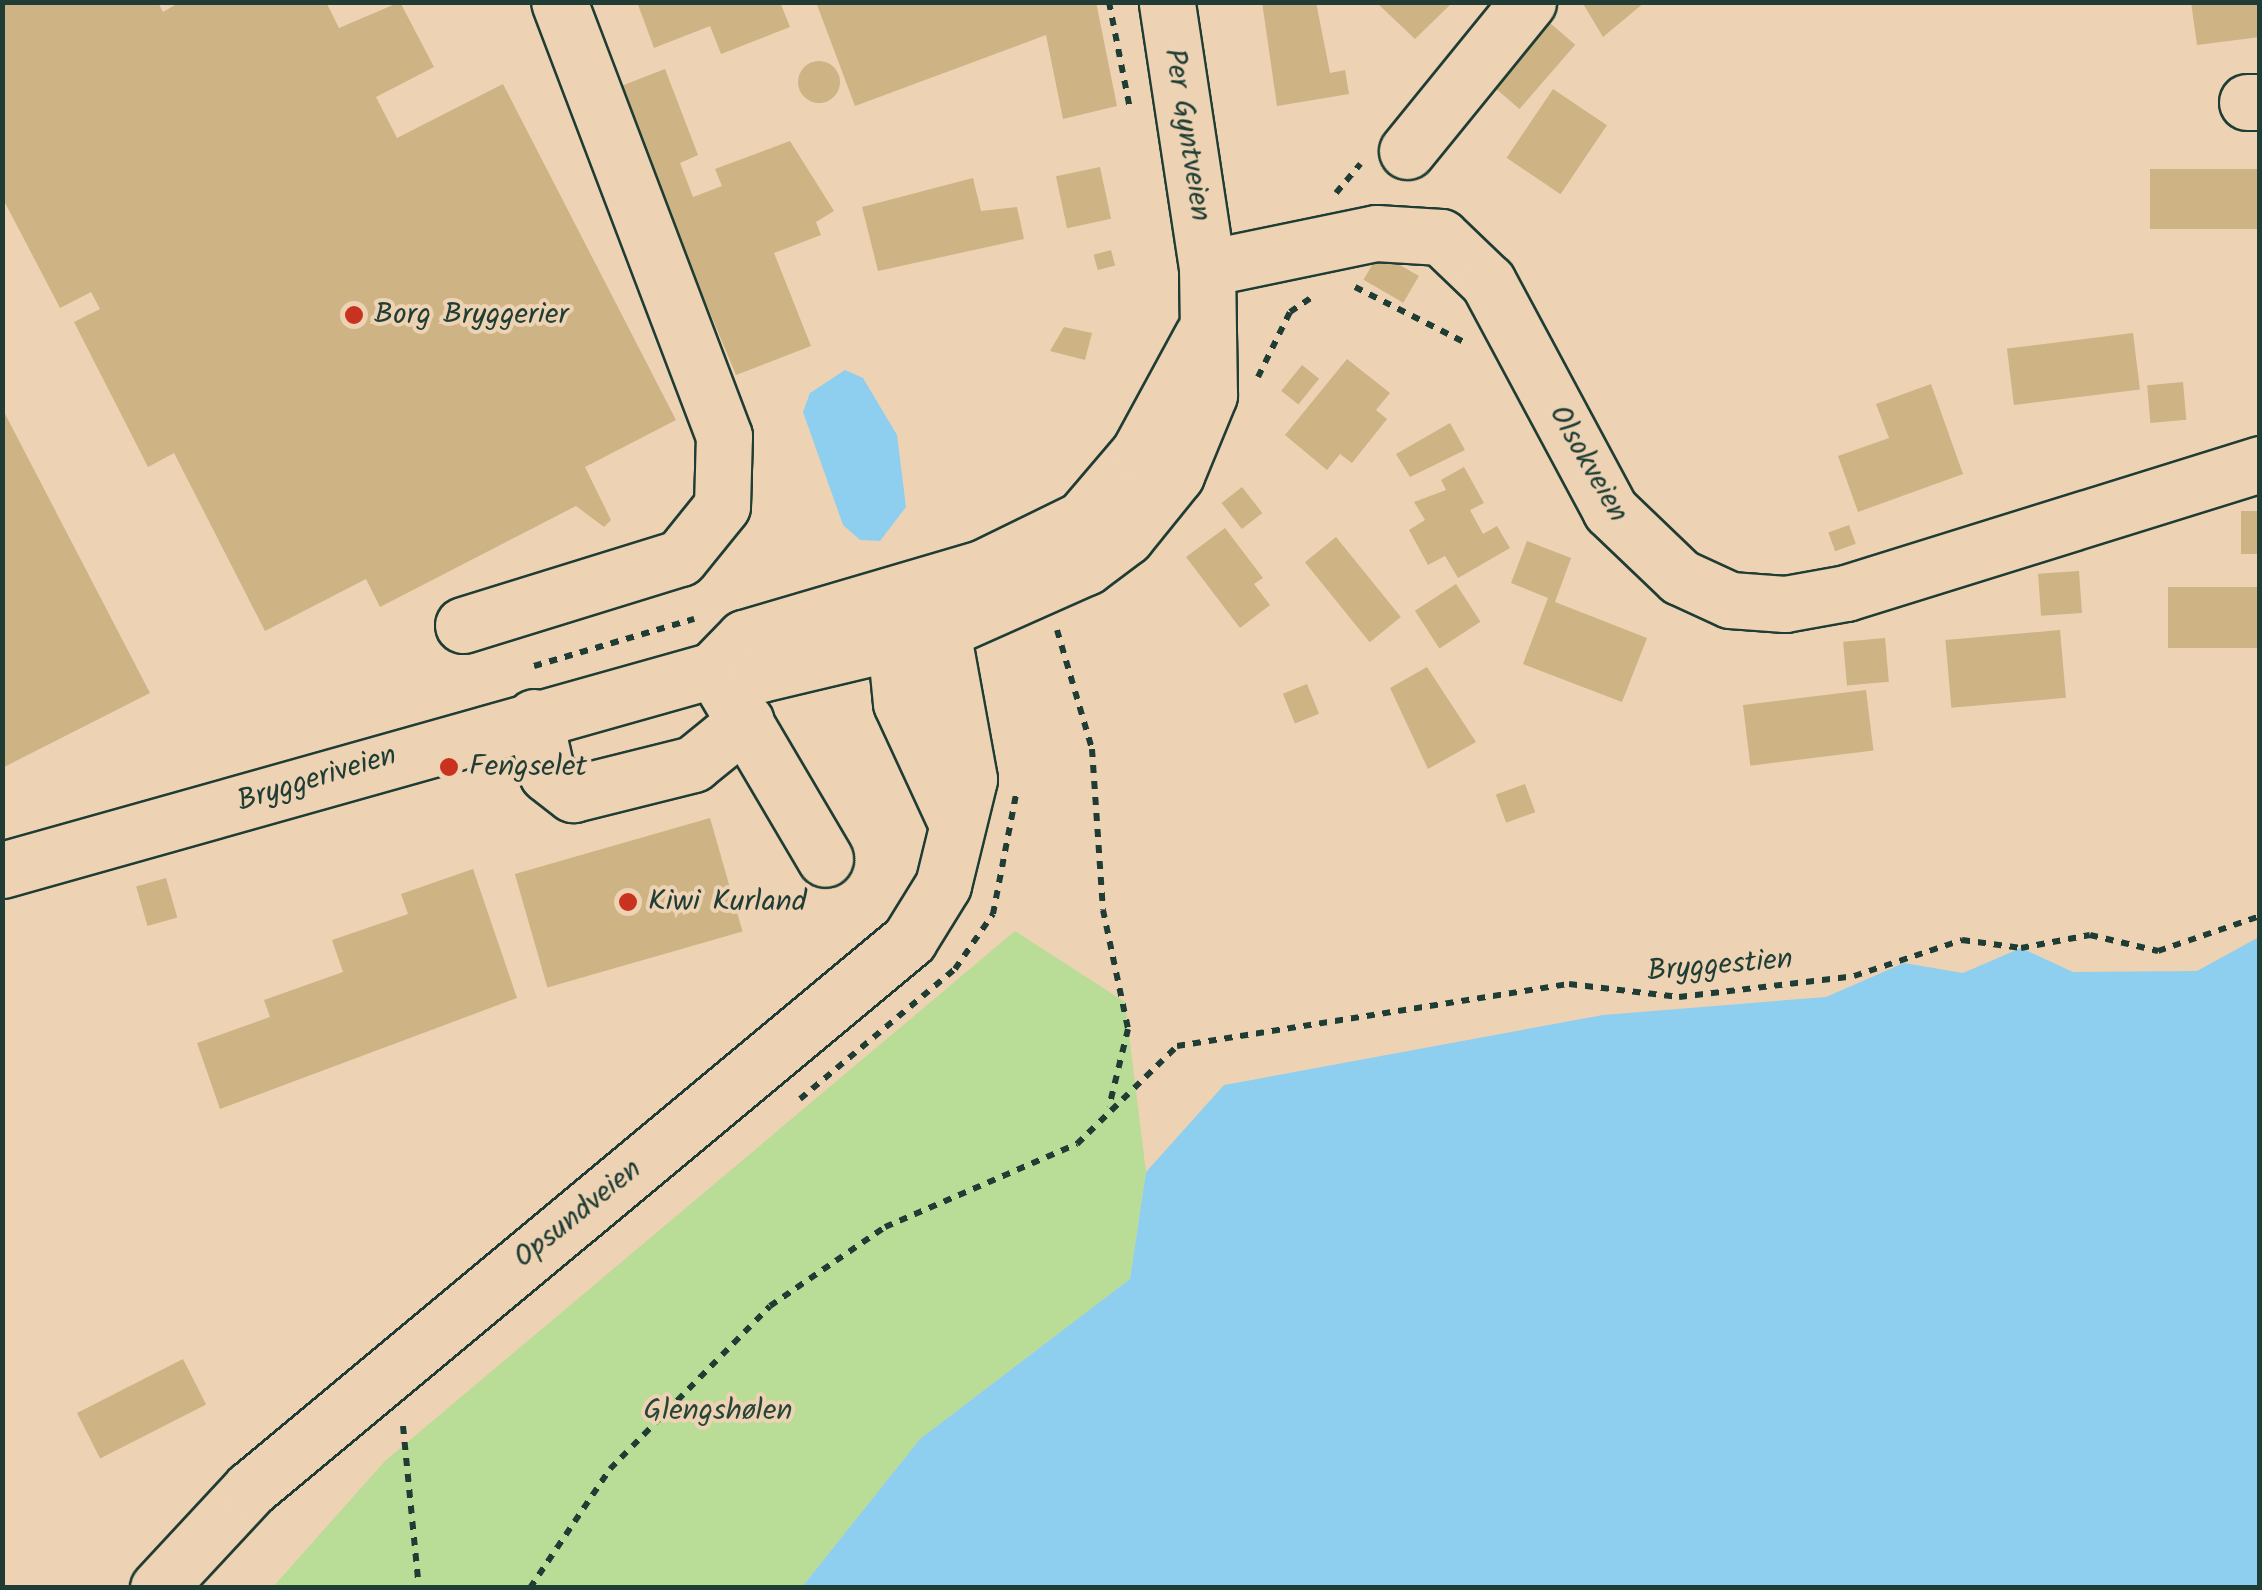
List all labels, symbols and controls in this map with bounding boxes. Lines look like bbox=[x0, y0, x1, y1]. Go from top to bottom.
street label: Per Gyntveien bbox=[1156, 46, 1218, 224]
place label: Borg Bryggerier bbox=[374, 297, 569, 333]
marker: Borg Bryggerier bbox=[343, 304, 365, 326]
street label: Olsokveien bbox=[1540, 399, 1636, 529]
street label: Bryggeriveien bbox=[233, 738, 401, 820]
place label: Fengselet bbox=[469, 749, 587, 785]
marker: Fengselet bbox=[438, 756, 460, 778]
place label: Kiwi Kurland bbox=[648, 884, 807, 920]
marker: Kiwi Kurland bbox=[617, 891, 639, 913]
street label: Bryggestien bbox=[1646, 942, 1794, 990]
street label: Opsundveien bbox=[507, 1152, 649, 1276]
park label: Glengshølen bbox=[644, 1393, 792, 1429]

